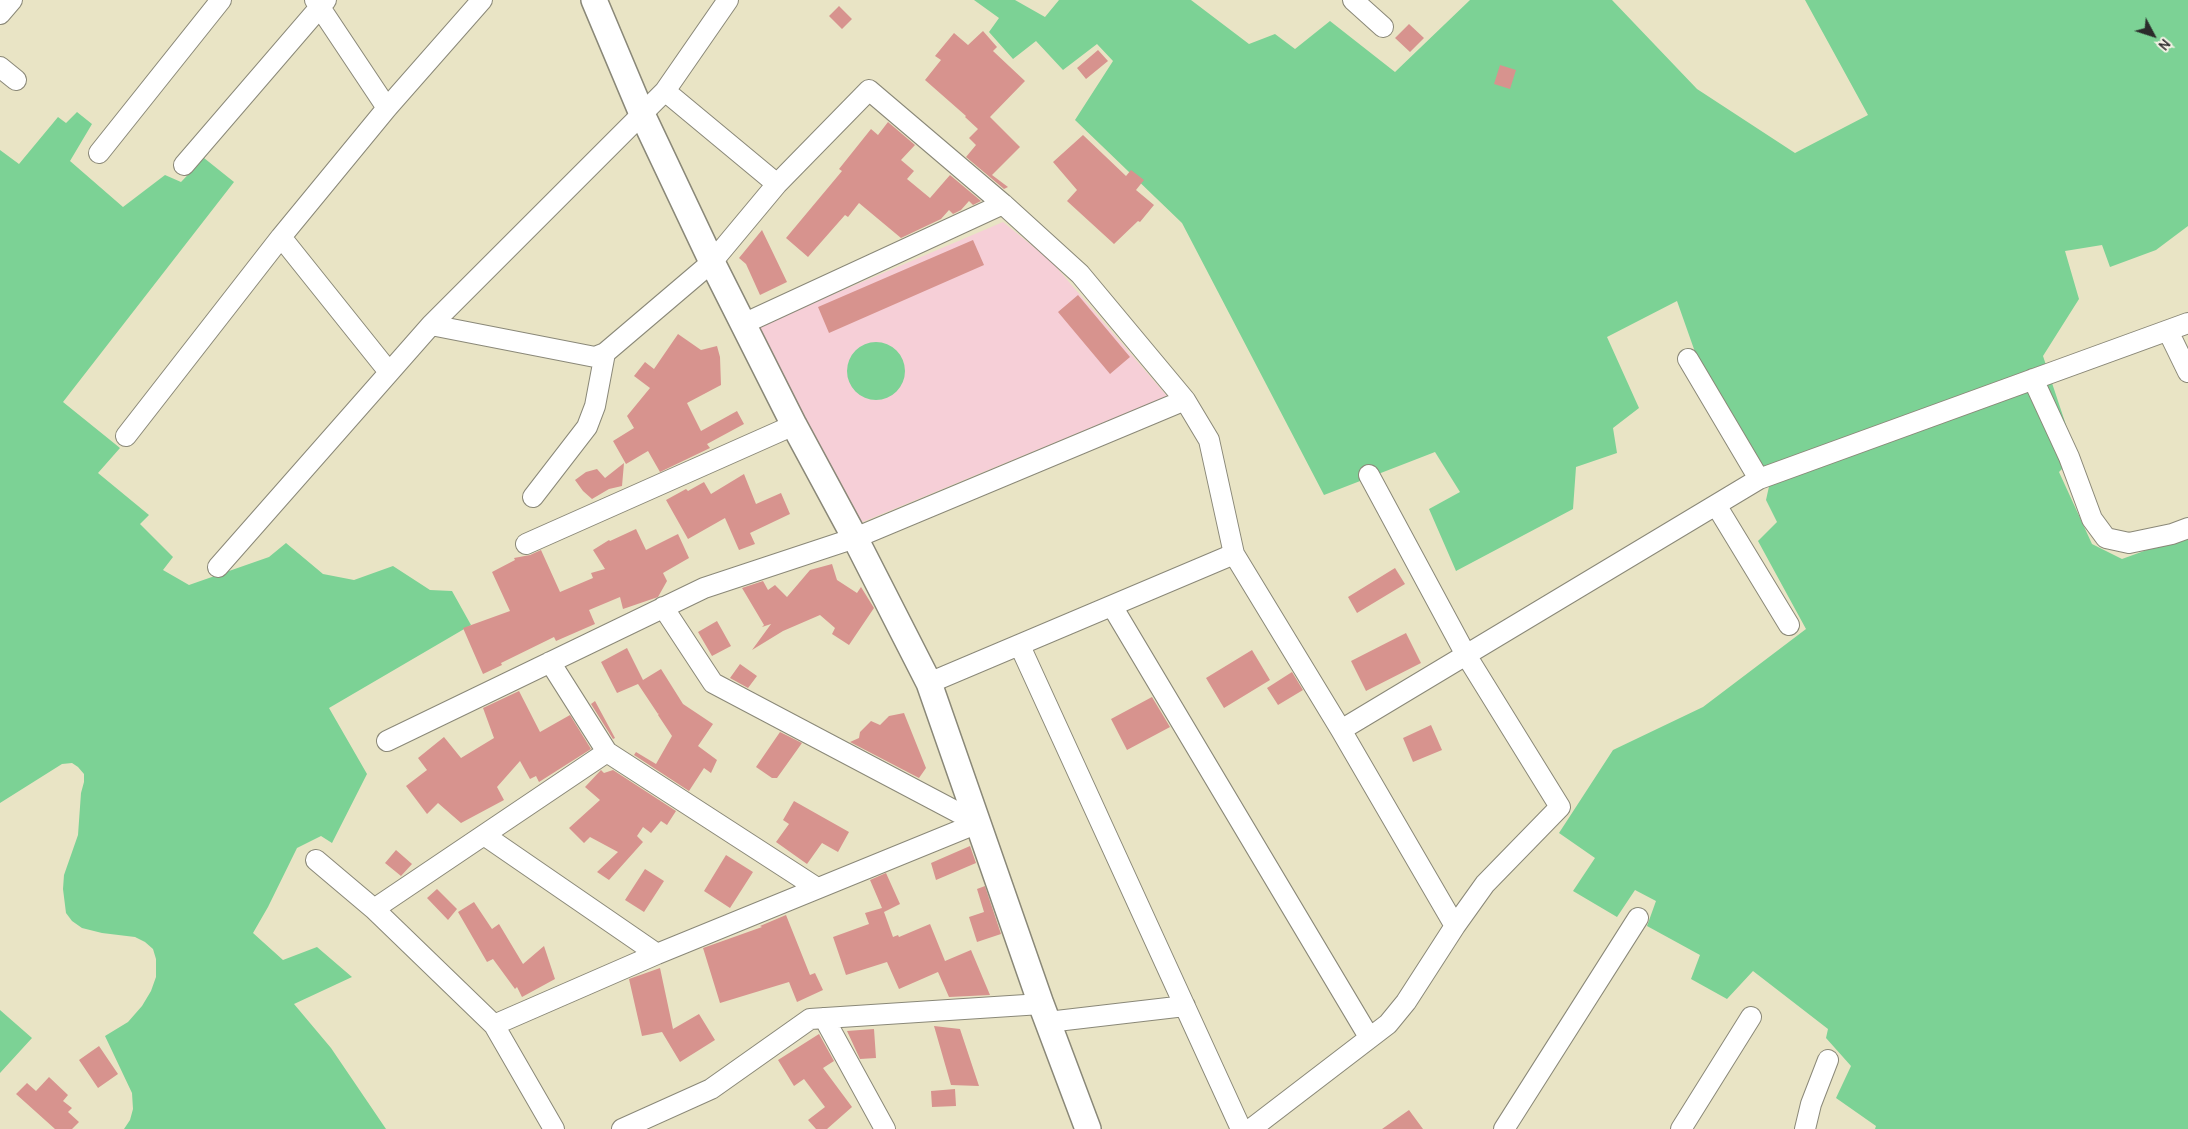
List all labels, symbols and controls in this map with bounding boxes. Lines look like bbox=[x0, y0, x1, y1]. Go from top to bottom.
north arrow bbox=[2128, 10, 2178, 60]
text: N bbox=[2154, 35, 2174, 54]

